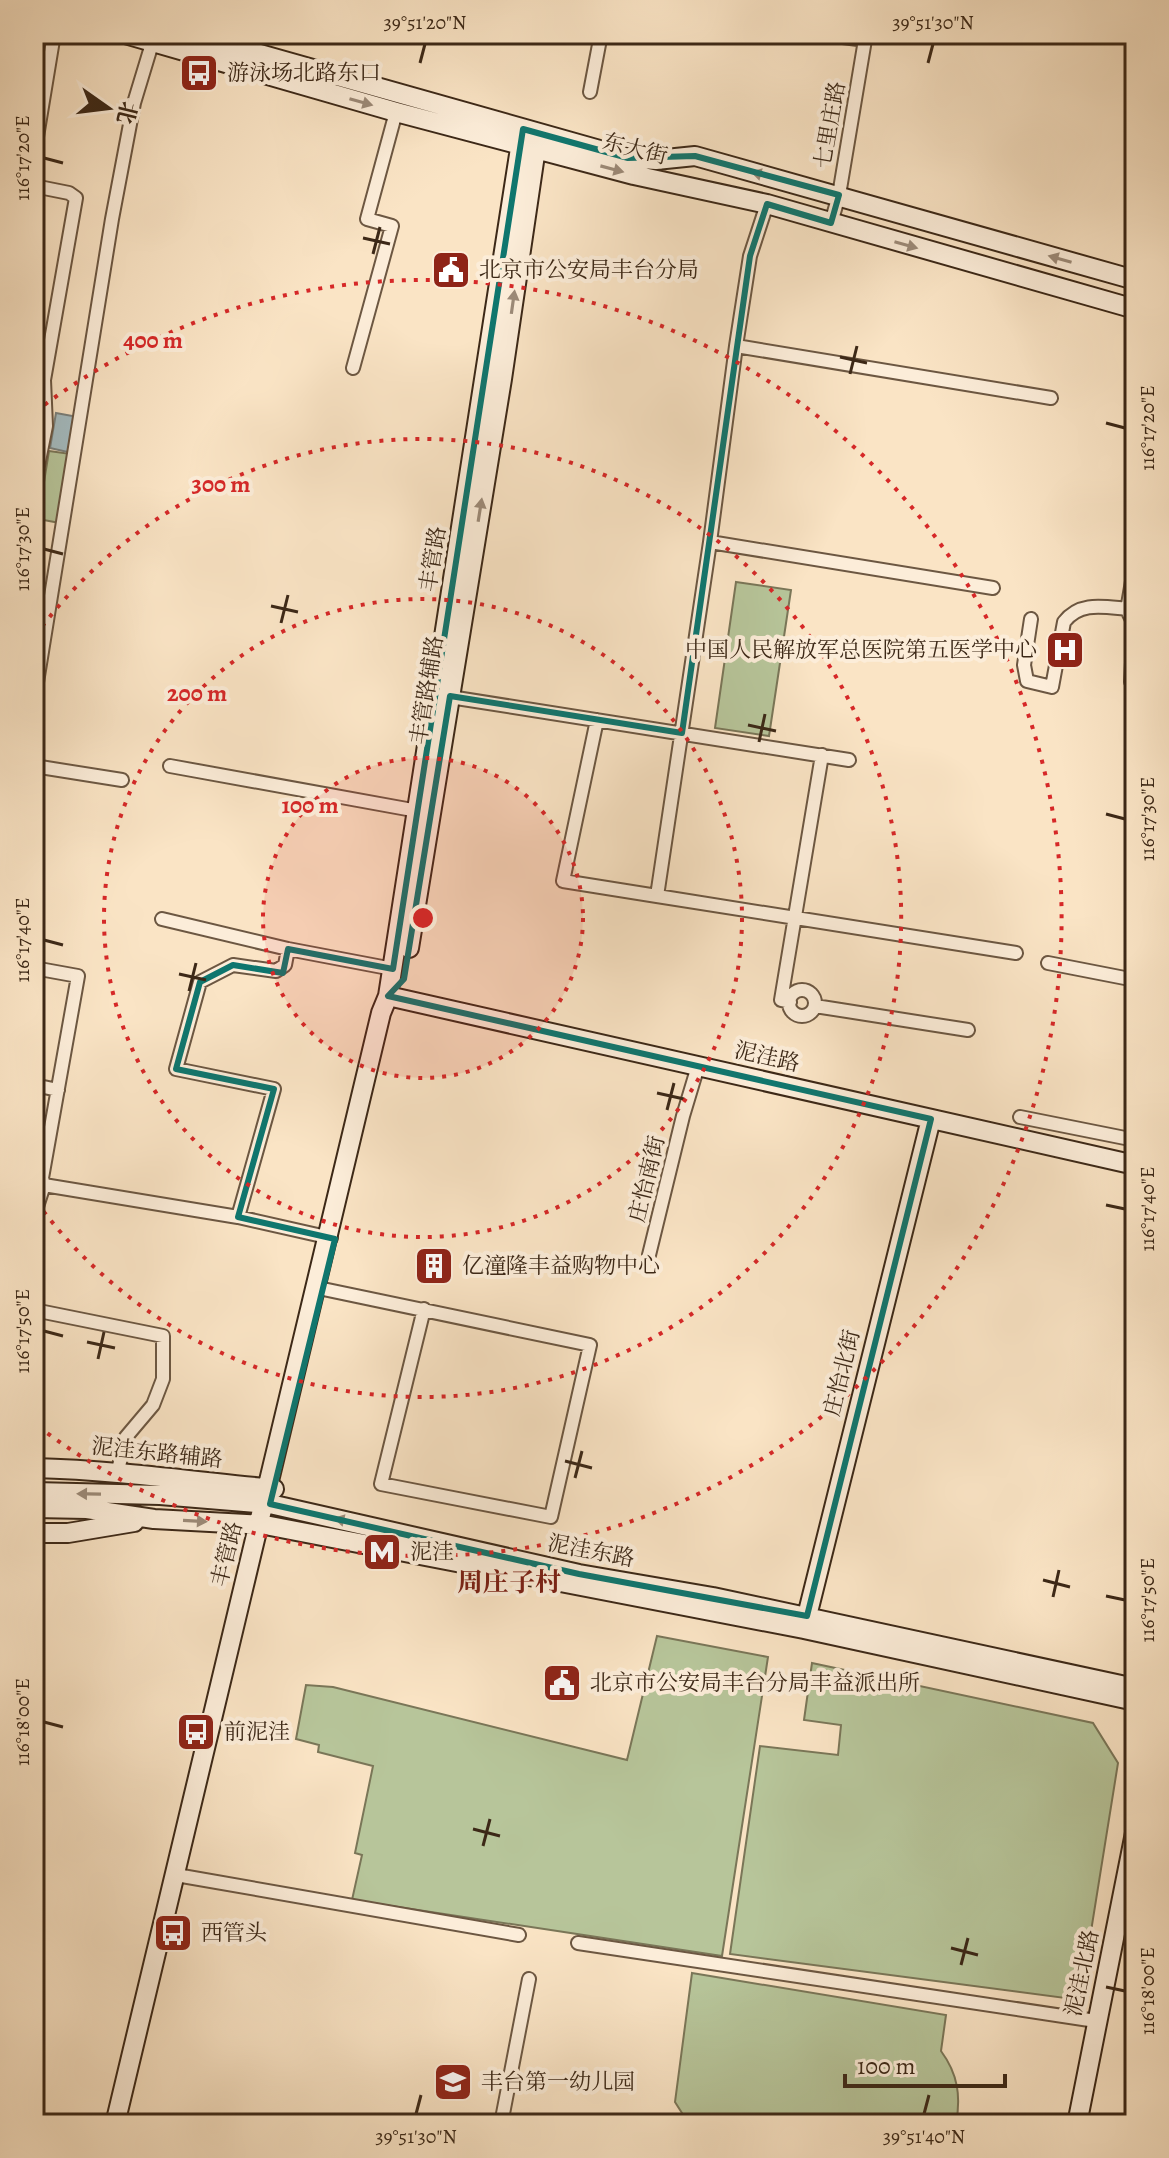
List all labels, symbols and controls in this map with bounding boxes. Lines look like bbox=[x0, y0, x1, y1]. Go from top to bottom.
text: 39°51'20"N bbox=[384, 9, 466, 36]
text: 39°51'30"N bbox=[892, 9, 974, 36]
bus stop icon: 游泳场北路东口 bbox=[178, 52, 220, 94]
place label: 游泳场北路东口 bbox=[227, 58, 381, 88]
north arrow bbox=[68, 68, 148, 148]
street label: 七里庄路 bbox=[808, 79, 852, 171]
one-way arrow bbox=[349, 96, 374, 108]
text: 北 bbox=[109, 98, 144, 127]
text: 116°17'20"E bbox=[9, 115, 36, 201]
street label: 东大街 bbox=[599, 126, 671, 172]
one-way arrow bbox=[600, 163, 624, 176]
one-way arrow bbox=[751, 168, 776, 180]
one-way arrow bbox=[894, 239, 918, 252]
public building icon: 北京市公安局丰台分局 bbox=[430, 249, 472, 291]
one-way arrow bbox=[1048, 252, 1072, 265]
place label: 北京市公安局丰台分局 bbox=[479, 255, 699, 285]
one-way arrow bbox=[507, 289, 520, 314]
text: 400 m bbox=[123, 324, 183, 356]
text: 116°17'20"E bbox=[1134, 385, 1161, 471]
text: 300 m bbox=[192, 468, 250, 500]
one-way arrow bbox=[475, 497, 487, 522]
text: 116°17'30"E bbox=[9, 507, 36, 591]
street label: 丰管路 bbox=[413, 524, 453, 594]
hospital icon: 中国人民解放军总医院第五医学中心 bbox=[1044, 629, 1086, 671]
street label: 丰管路辅路 bbox=[404, 633, 450, 747]
place label: 中国人民解放军总医院第五医学中心 bbox=[685, 635, 1037, 665]
text: 200 m bbox=[167, 677, 227, 709]
text: 116°17'30"E bbox=[1134, 777, 1161, 861]
text: 100 m bbox=[281, 789, 339, 821]
text: 116°17'40"E bbox=[9, 897, 36, 983]
centre of rings bbox=[409, 904, 437, 932]
street label: 泥洼路 bbox=[731, 1035, 803, 1079]
street label: 庄怡南街 bbox=[622, 1133, 672, 1225]
text: 116°17'40"E bbox=[1134, 1166, 1161, 1252]
building icon: 亿潼隆丰益购物中心 bbox=[413, 1245, 455, 1287]
place label: 亿潼隆丰益购物中心 bbox=[462, 1251, 660, 1281]
text: 116°17'50"E bbox=[9, 1289, 36, 1373]
street label: 庄怡北街 bbox=[817, 1327, 867, 1419]
street label: 泥洼东路辅路 bbox=[90, 1431, 224, 1475]
one-way arrow bbox=[76, 1487, 101, 1500]
one-way arrow bbox=[334, 1514, 359, 1527]
one-way arrow bbox=[183, 1515, 208, 1528]
street label: 丰管路 bbox=[204, 1518, 250, 1590]
street label: 泥洼东路 bbox=[545, 1528, 637, 1574]
metro station icon: 泥洼 bbox=[361, 1531, 403, 1573]
place label: 泥洼 bbox=[410, 1537, 454, 1567]
text: 116°17'50"E bbox=[1134, 1558, 1161, 1642]
district label: 周庄子村 bbox=[457, 1565, 561, 1600]
public building icon: 北京市公安局丰台分局丰益派出所 bbox=[541, 1662, 583, 1704]
place label: 北京市公安局丰台分局丰益派出所 bbox=[590, 1668, 920, 1698]
text: 116°18'00"E bbox=[9, 1678, 36, 1766]
bus stop icon: 前泥洼 bbox=[175, 1711, 217, 1753]
place label: 前泥洼 bbox=[224, 1717, 290, 1747]
bus stop icon: 西管头 bbox=[152, 1912, 194, 1954]
place label: 西管头 bbox=[201, 1918, 267, 1948]
street label: 泥洼北路 bbox=[1058, 1927, 1106, 2019]
text: 116°18'00"E bbox=[1134, 1947, 1161, 2035]
scale bar bbox=[845, 2038, 1005, 2088]
text: 100 m bbox=[857, 2050, 916, 2082]
school or university icon: 丰台第一幼儿园 bbox=[432, 2061, 474, 2103]
place label: 丰台第一幼儿园 bbox=[481, 2067, 635, 2097]
text: 39°51'30"N bbox=[375, 2123, 457, 2150]
text: 39°51'40"N bbox=[883, 2123, 965, 2150]

